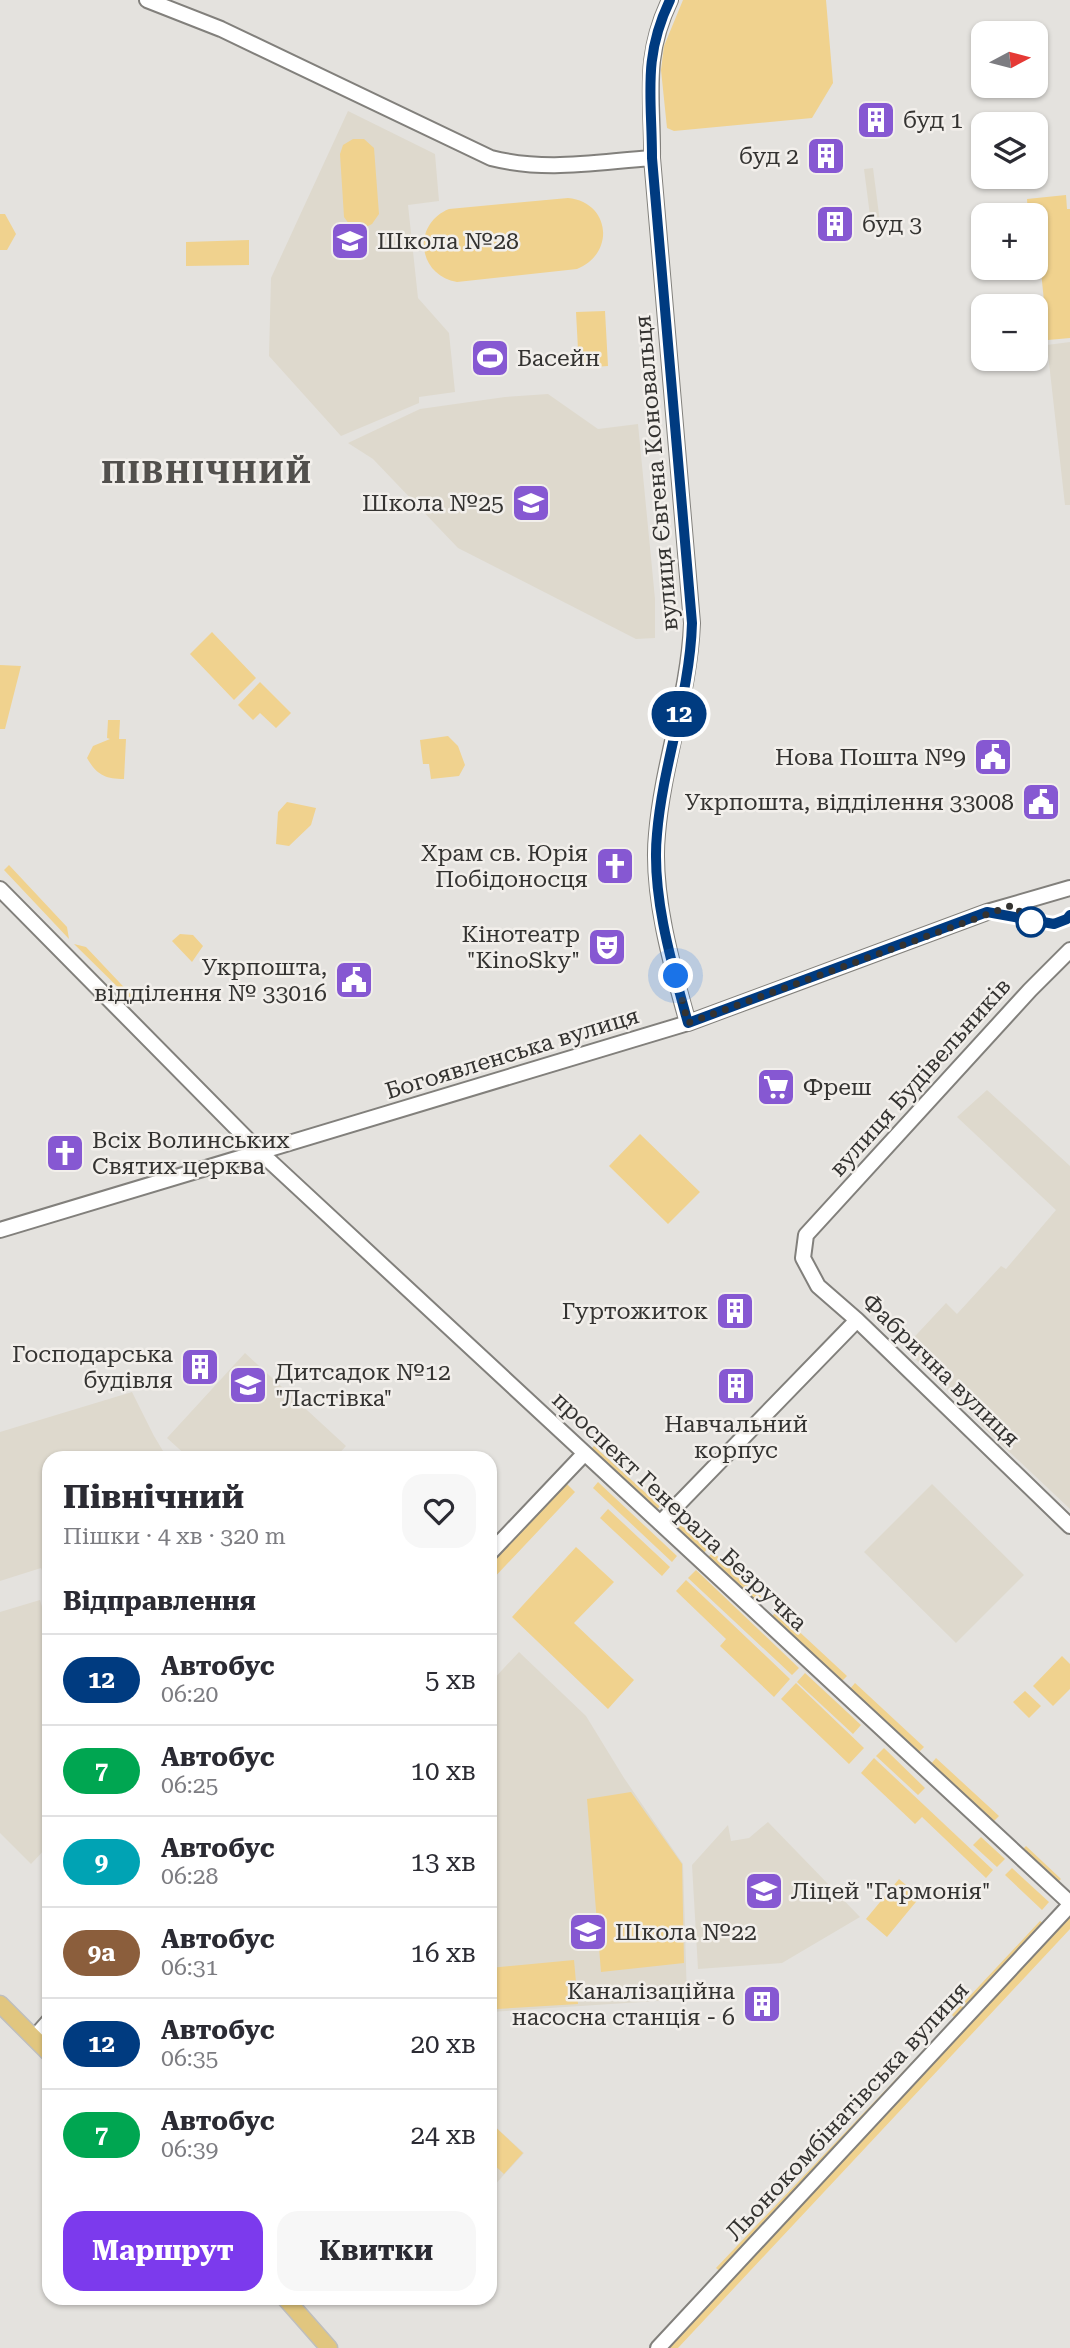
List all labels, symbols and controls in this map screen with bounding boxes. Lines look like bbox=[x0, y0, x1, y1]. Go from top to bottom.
north arrow bbox=[971, 21, 1048, 98]
map controls bbox=[971, 21, 1048, 371]
building icon: буд 1 bbox=[855, 99, 897, 141]
place label: буд 1 bbox=[903, 107, 963, 134]
button: layers bbox=[971, 112, 1048, 189]
building icon: буд 2 bbox=[805, 135, 847, 177]
place label: буд 2 bbox=[739, 143, 799, 170]
building icon: буд 3 bbox=[814, 203, 856, 245]
button: + bbox=[971, 203, 1048, 280]
place label: буд 3 bbox=[862, 211, 922, 238]
school or university icon: Школа №28 bbox=[329, 220, 371, 262]
place label: Школа №28 bbox=[377, 228, 519, 255]
button: − bbox=[971, 294, 1048, 371]
street label: вулиця Євгена Коновальця bbox=[629, 314, 684, 632]
sports icon: Басейн bbox=[469, 337, 511, 379]
place label: Басейн bbox=[517, 345, 600, 372]
district label: ПІВНІЧНИЙ bbox=[101, 455, 313, 490]
school or university icon: Школа №25 bbox=[510, 482, 552, 524]
place label: Школа №25 bbox=[362, 490, 504, 517]
line badge: 12 bbox=[648, 691, 710, 737]
text: 12 bbox=[666, 700, 692, 728]
public building icon: Нова Пошта №9 bbox=[972, 736, 1014, 778]
place label: Нова Пошта №9 bbox=[775, 744, 966, 771]
public building icon: Укрпошта, відділення 33008 bbox=[1020, 781, 1062, 823]
place label: Укрпошта, відділення 33008 bbox=[685, 789, 1014, 816]
place label: Храм св. Юрія Побідоносця bbox=[421, 840, 588, 893]
church icon: Храм св. Юрія Побідоносця bbox=[594, 845, 636, 887]
unlabelled marker bbox=[1016, 907, 1046, 937]
place label: Кінотеатр "KinoSky" bbox=[461, 921, 580, 974]
theatre icon: Кінотеатр "KinoSky" bbox=[586, 926, 628, 968]
place label: Укрпошта, відділення № 33016 bbox=[94, 954, 327, 1007]
your location bbox=[658, 958, 693, 993]
public building icon: Укрпошта, відділення № 33016 bbox=[333, 959, 375, 1001]
street label: вулиця Будівельників bbox=[824, 973, 1017, 1182]
street label: Богоявленська вулиця bbox=[382, 1002, 642, 1105]
supermarket icon: Фреш bbox=[755, 1066, 797, 1108]
place label: Фреш bbox=[803, 1074, 872, 1101]
place label: Всіх Волинських Святих церква bbox=[92, 1127, 290, 1180]
church icon: Всіх Волинських Святих церква bbox=[44, 1132, 86, 1174]
street label: Фабрична вулиця bbox=[856, 1288, 1025, 1452]
building icon: Гуртожиток bbox=[714, 1290, 756, 1332]
place label: Гуртожиток bbox=[562, 1298, 708, 1325]
place label: Господарська будівля bbox=[12, 1341, 174, 1394]
building icon: Господарська будівля bbox=[179, 1346, 221, 1388]
place label: Дитсадок №12 "Ластівка" bbox=[275, 1359, 451, 1412]
school or university icon: Дитсадок №12 "Ластівка" bbox=[227, 1364, 269, 1406]
building icon: Навчальний корпус bbox=[715, 1365, 757, 1407]
street label: проспект Генерала Безручка bbox=[547, 1386, 813, 1637]
place label: Навчальний корпус bbox=[664, 1411, 808, 1464]
button: heart bbox=[402, 1474, 476, 1548]
text: Північний bbox=[63, 1477, 244, 1516]
text: Пішки · 4 хв · 320 m bbox=[63, 1523, 286, 1550]
text: Відправлення bbox=[63, 1586, 256, 1616]
text: Автобус bbox=[161, 1651, 275, 1681]
text: 5 хв bbox=[425, 1665, 476, 1695]
text: 12 bbox=[88, 1666, 115, 1694]
text: 06:20 bbox=[161, 1681, 218, 1708]
text: Автобус bbox=[161, 1742, 275, 1772]
text: 10 хв bbox=[410, 1756, 476, 1786]
text: 7 bbox=[95, 1757, 108, 1785]
text: 06:25 bbox=[161, 1772, 218, 1799]
text: Автобус bbox=[161, 1833, 275, 1863]
text: 13 хв bbox=[410, 1847, 476, 1877]
text: 9 bbox=[95, 1848, 108, 1876]
text: 06:28 bbox=[161, 1863, 218, 1890]
school or university icon: Ліцей "Гармонія" bbox=[743, 1870, 785, 1912]
place label: Ліцей "Гармонія" bbox=[791, 1878, 991, 1905]
school or university icon: Школа №22 bbox=[567, 1911, 609, 1953]
place label: Школа №22 bbox=[615, 1919, 757, 1946]
text: Автобус bbox=[161, 1924, 275, 1954]
text: 16 хв bbox=[410, 1938, 476, 1968]
text: 9а bbox=[88, 1939, 115, 1967]
text: 06:31 bbox=[161, 1954, 218, 1981]
street label: Льонокомбінатівська вулиця bbox=[720, 1977, 974, 2246]
place label: Каналізаційна насосна станція - 6 bbox=[512, 1978, 736, 2031]
building icon: Каналізаційна насосна станція - 6 bbox=[741, 1983, 783, 2025]
text: Автобус bbox=[161, 2015, 275, 2045]
text: 20 хв bbox=[410, 2029, 476, 2059]
text: 12 bbox=[88, 2030, 115, 2058]
text: 06:35 bbox=[161, 2045, 218, 2072]
text: Автобус bbox=[161, 2106, 275, 2136]
text: 24 хв bbox=[410, 2120, 476, 2150]
text: 7 bbox=[95, 2121, 108, 2149]
text: 06:39 bbox=[161, 2136, 218, 2163]
button: Маршрут bbox=[63, 2211, 263, 2291]
button: Квитки bbox=[277, 2211, 476, 2291]

